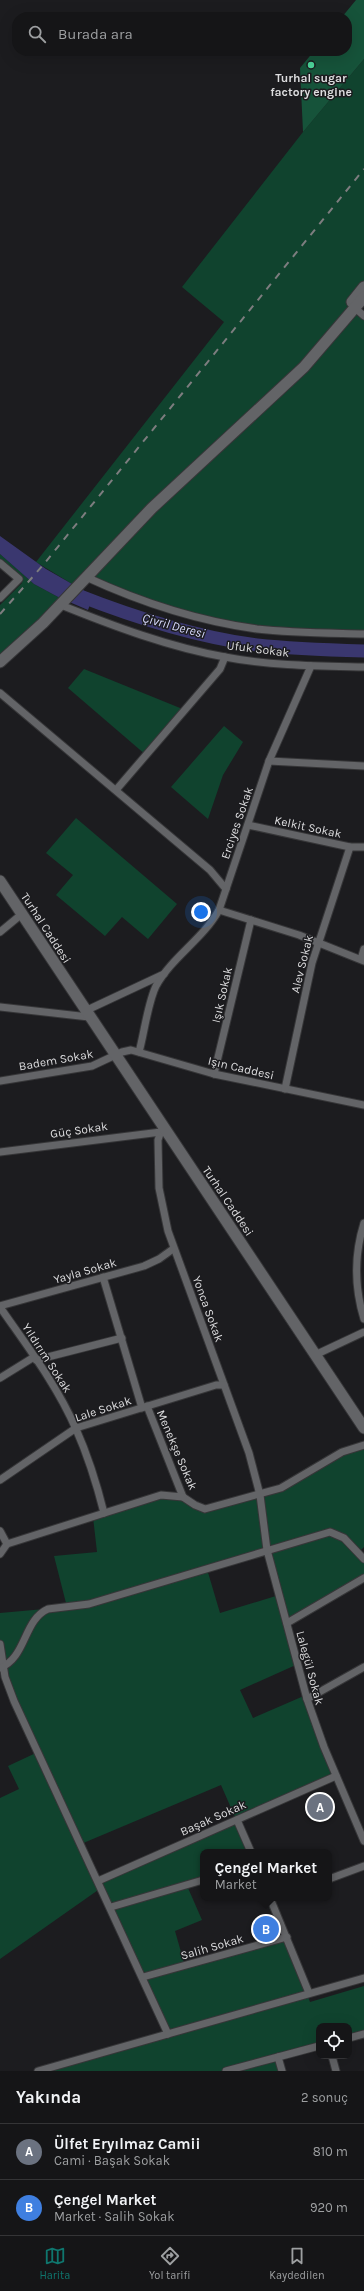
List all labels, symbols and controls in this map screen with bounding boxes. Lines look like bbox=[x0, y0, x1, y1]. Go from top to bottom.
search box bbox=[12, 12, 352, 56]
icon: search bbox=[26, 23, 48, 45]
text: Burada ara bbox=[58, 25, 133, 43]
marker: Turhal sugar factory engine bbox=[306, 60, 316, 70]
place label: Turhal sugar factory engine bbox=[270, 71, 352, 99]
water label: Çivril Deresi bbox=[141, 610, 207, 641]
street label: Ufuk Sokak bbox=[226, 638, 290, 660]
street label: Erciyes Sokak bbox=[218, 785, 256, 861]
street label: Kelkit Sokak bbox=[273, 813, 343, 841]
street label: Turhal Caddesi bbox=[18, 890, 74, 966]
your location bbox=[191, 902, 211, 922]
street label: Alev Sokak bbox=[288, 933, 316, 994]
street label: Işık Sokak bbox=[209, 966, 235, 1024]
street label: Badem Sokak bbox=[18, 1047, 95, 1073]
street label: Işın Caddesi bbox=[207, 1054, 275, 1082]
street label: Güç Sokak bbox=[49, 1119, 109, 1141]
street label: Turhal Caddesi bbox=[200, 1163, 256, 1239]
street label: Yayla Sokak bbox=[52, 1255, 118, 1287]
street label: Yonca Sokak bbox=[190, 1274, 226, 1344]
street label: Yıldırım Sokak bbox=[19, 1321, 75, 1396]
street label: Lale Sokak bbox=[73, 1393, 133, 1425]
street label: Menekşe Sokak bbox=[154, 1408, 200, 1492]
street label: Lalegül Sokak bbox=[293, 1630, 327, 1707]
pin: A bbox=[307, 1792, 333, 1822]
street label: Başak Sokak bbox=[178, 1797, 248, 1839]
popup bbox=[200, 1849, 332, 1901]
text: Çengel Market bbox=[215, 1859, 317, 1877]
text: Market bbox=[215, 1877, 257, 1892]
pin: B bbox=[253, 1914, 279, 1944]
street label: Salih Sokak bbox=[179, 1931, 245, 1963]
map controls bbox=[316, 2023, 352, 2059]
button: locate bbox=[316, 2023, 352, 2059]
text: Yakında bbox=[16, 2087, 81, 2107]
text: 2 sonuç bbox=[301, 2090, 348, 2105]
text: Ülfet Eryılmaz Camii bbox=[54, 2135, 200, 2153]
text: A bbox=[25, 2144, 33, 2159]
text: 810 m bbox=[313, 2144, 348, 2159]
text: Cami · Başak Sokak bbox=[54, 2153, 170, 2168]
text: Çengel Market bbox=[54, 2191, 156, 2209]
text: B bbox=[25, 2200, 33, 2215]
text: 920 m bbox=[310, 2200, 348, 2215]
text: Market · Salih Sokak bbox=[54, 2209, 174, 2224]
tab: Harita bbox=[39, 2245, 70, 2282]
tab: Yol tarifi bbox=[149, 2245, 191, 2282]
tab: Kaydedilen bbox=[269, 2245, 325, 2282]

